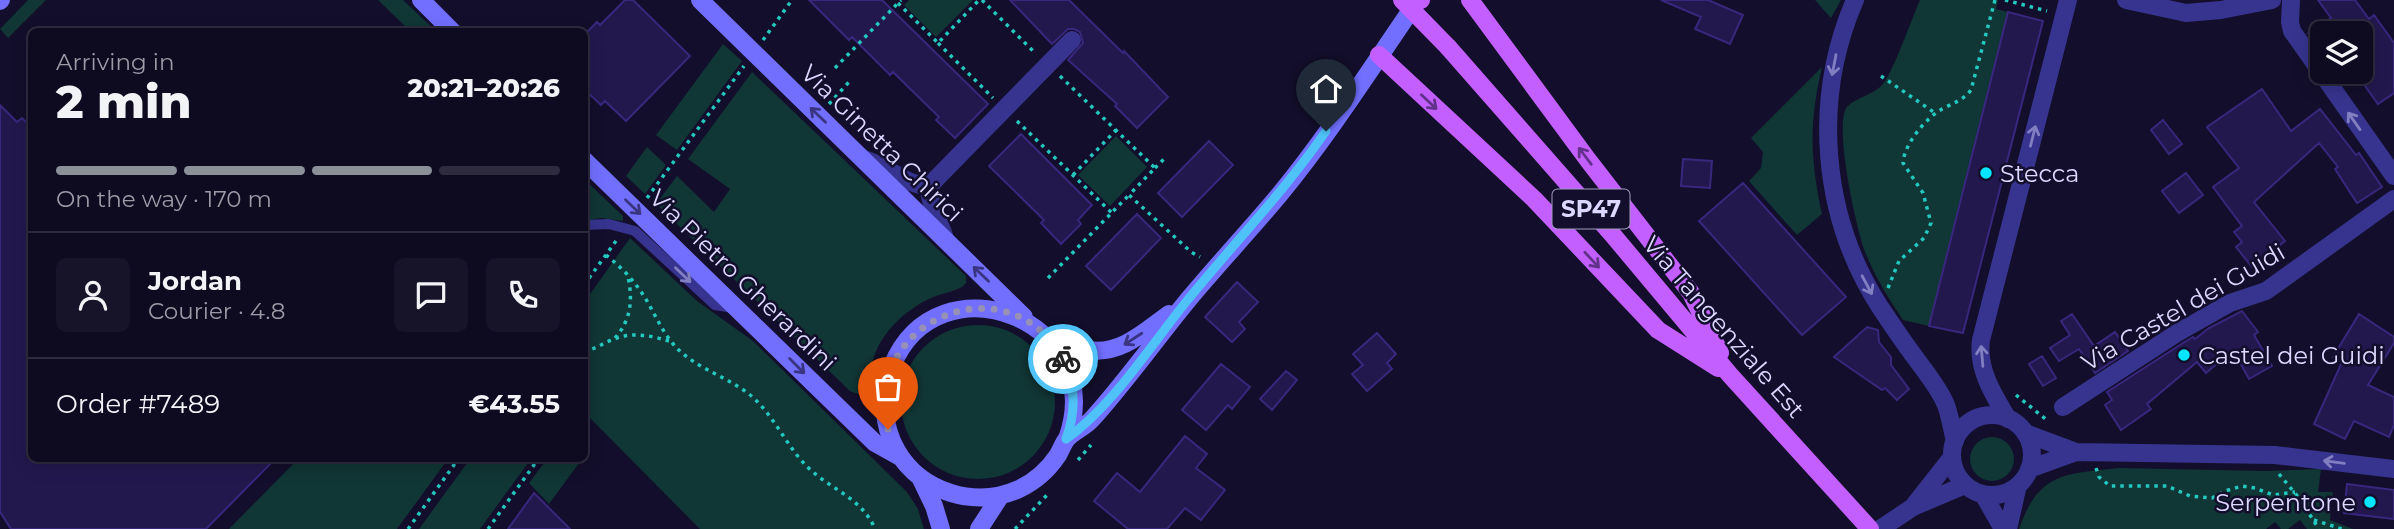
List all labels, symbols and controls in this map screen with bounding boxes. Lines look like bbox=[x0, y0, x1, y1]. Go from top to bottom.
map controls bbox=[2310, 21, 2373, 84]
button: layers bbox=[2310, 21, 2373, 84]
text: Arriving in bbox=[56, 48, 175, 76]
one-way arrow bbox=[1827, 53, 1840, 76]
street label: Via Ginetta Chirici bbox=[795, 58, 969, 228]
pin bbox=[1296, 59, 1356, 131]
icon: home bbox=[1307, 70, 1345, 108]
text: 20:21–20:26 bbox=[407, 72, 560, 104]
text: 2 min bbox=[56, 73, 191, 130]
one-way arrow bbox=[1420, 93, 1437, 110]
one-way arrow bbox=[810, 106, 827, 123]
one-way arrow bbox=[2347, 112, 2361, 131]
one-way arrow bbox=[2027, 125, 2040, 147]
one-way arrow bbox=[1578, 147, 1593, 165]
place label: Stecca bbox=[2000, 159, 2080, 188]
marker: Stecca bbox=[1978, 165, 1994, 181]
street label: Via Pietro Gherardini bbox=[644, 183, 842, 377]
text: On the way · 170 m bbox=[56, 185, 272, 213]
road number: SP47 bbox=[1552, 190, 1630, 229]
one-way arrow bbox=[625, 199, 642, 216]
street label: Via Tangenziale Est bbox=[1637, 230, 1811, 424]
street label: Via Castel dei Guidi bbox=[2076, 237, 2290, 377]
one-way arrow bbox=[1584, 251, 1601, 268]
button: person bbox=[56, 258, 130, 332]
button: chat bbox=[394, 258, 468, 332]
button: phone bbox=[486, 258, 560, 332]
text: Jordan bbox=[148, 265, 242, 297]
one-way arrow bbox=[973, 265, 990, 282]
one-way arrow bbox=[674, 267, 691, 284]
one-way arrow bbox=[1861, 274, 1875, 295]
text: Courier · 4.8 bbox=[148, 297, 285, 325]
courier bbox=[1028, 324, 1098, 394]
one-way arrow bbox=[1124, 332, 1144, 346]
icon: bike bbox=[1044, 340, 1082, 378]
place label: Castel dei Guidi bbox=[2198, 341, 2385, 369]
one-way arrow bbox=[1975, 345, 1988, 368]
marker: Castel dei Guidi bbox=[2176, 347, 2192, 363]
one-way arrow bbox=[788, 357, 805, 374]
pin bbox=[858, 357, 918, 429]
icon: bag bbox=[869, 368, 907, 406]
text: Order #7489 bbox=[56, 388, 220, 420]
text: €43.55 bbox=[469, 388, 560, 420]
one-way arrow bbox=[2324, 456, 2346, 469]
place label: Serpentone bbox=[2215, 488, 2356, 517]
marker: Serpentone bbox=[2362, 494, 2378, 510]

